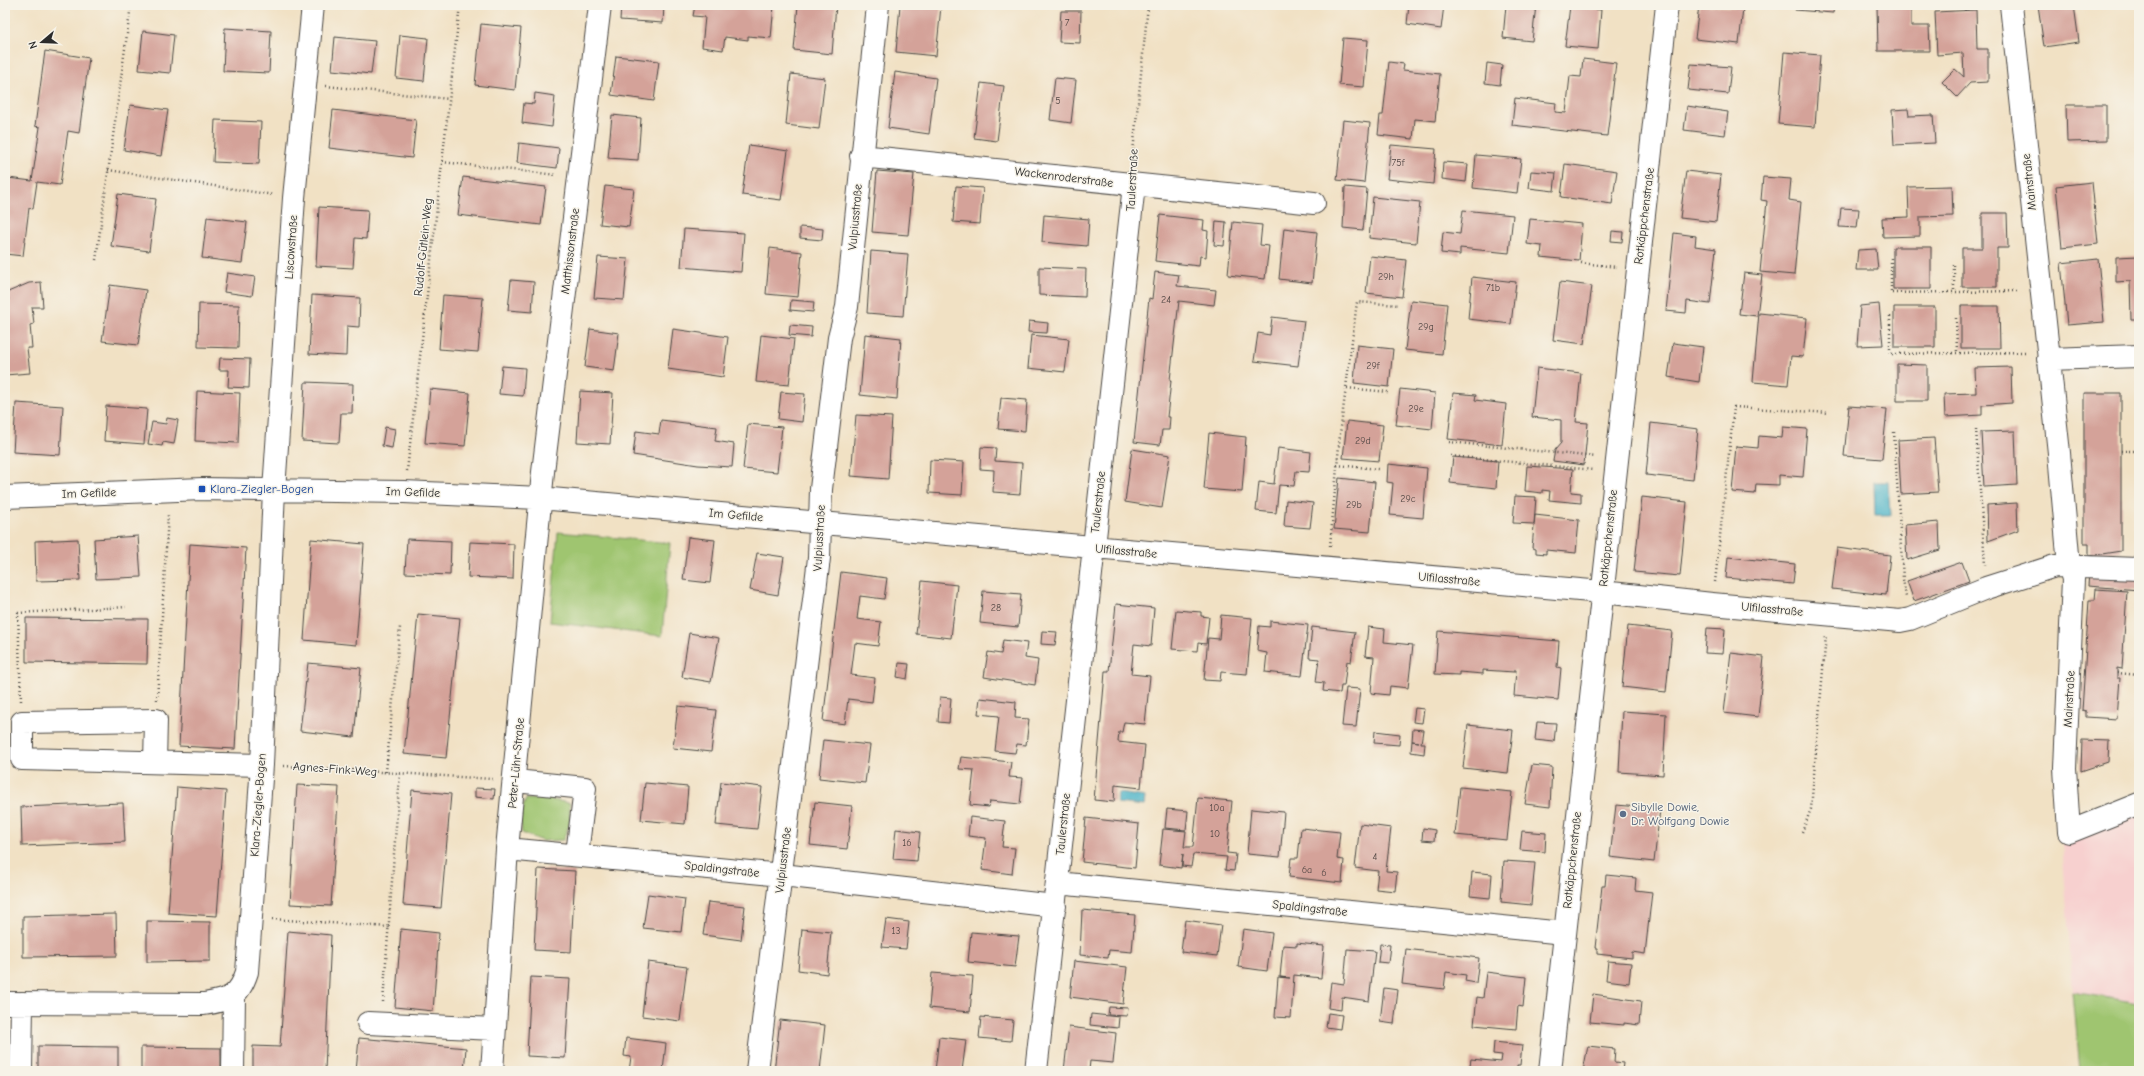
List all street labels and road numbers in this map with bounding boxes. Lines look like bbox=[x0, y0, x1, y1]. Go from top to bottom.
street label: Taulerstraße bbox=[1123, 148, 1141, 212]
street label: Mainstraße bbox=[2019, 153, 2039, 211]
street label: Wackenroderstraße bbox=[1014, 164, 1114, 190]
street label: Rotkäppchenstraße bbox=[1631, 167, 1657, 265]
street label: Vulpiusstraße bbox=[845, 183, 865, 251]
street label: Rudolf-Gütlein-Weg bbox=[411, 197, 435, 297]
street label: Matthissonstraße bbox=[558, 207, 582, 295]
street label: Liscowstraße bbox=[282, 214, 300, 280]
street label: Taulerstraße bbox=[1088, 470, 1108, 534]
street label: Im Gefilde bbox=[386, 484, 440, 500]
street label: Im Gefilde bbox=[62, 485, 116, 501]
street label: Rotkäppchenstraße bbox=[1596, 489, 1620, 587]
street label: Vulpiusstraße bbox=[810, 504, 828, 572]
street label: Im Gefilde bbox=[708, 506, 764, 524]
street label: Ulfilasstraße bbox=[1094, 541, 1158, 561]
street label: Ulfilasstraße bbox=[1417, 569, 1481, 589]
street label: Ulfilasstraße bbox=[1740, 599, 1804, 619]
street label: Mainstraße bbox=[2061, 670, 2077, 728]
street label: Peter-Lühr-Straße bbox=[505, 717, 527, 809]
street label: Klara-Ziegler-Bogen bbox=[247, 753, 269, 857]
street label: Agnes-Fink-Weg bbox=[292, 759, 378, 779]
street label: Taulerstraße bbox=[1053, 792, 1073, 856]
street label: Rotkäppchenstraße bbox=[1560, 811, 1584, 909]
street label: Vulpiusstraße bbox=[772, 826, 794, 894]
street label: Spaldingstraße bbox=[684, 858, 760, 880]
street label: Spaldingstraße bbox=[1272, 897, 1348, 919]

